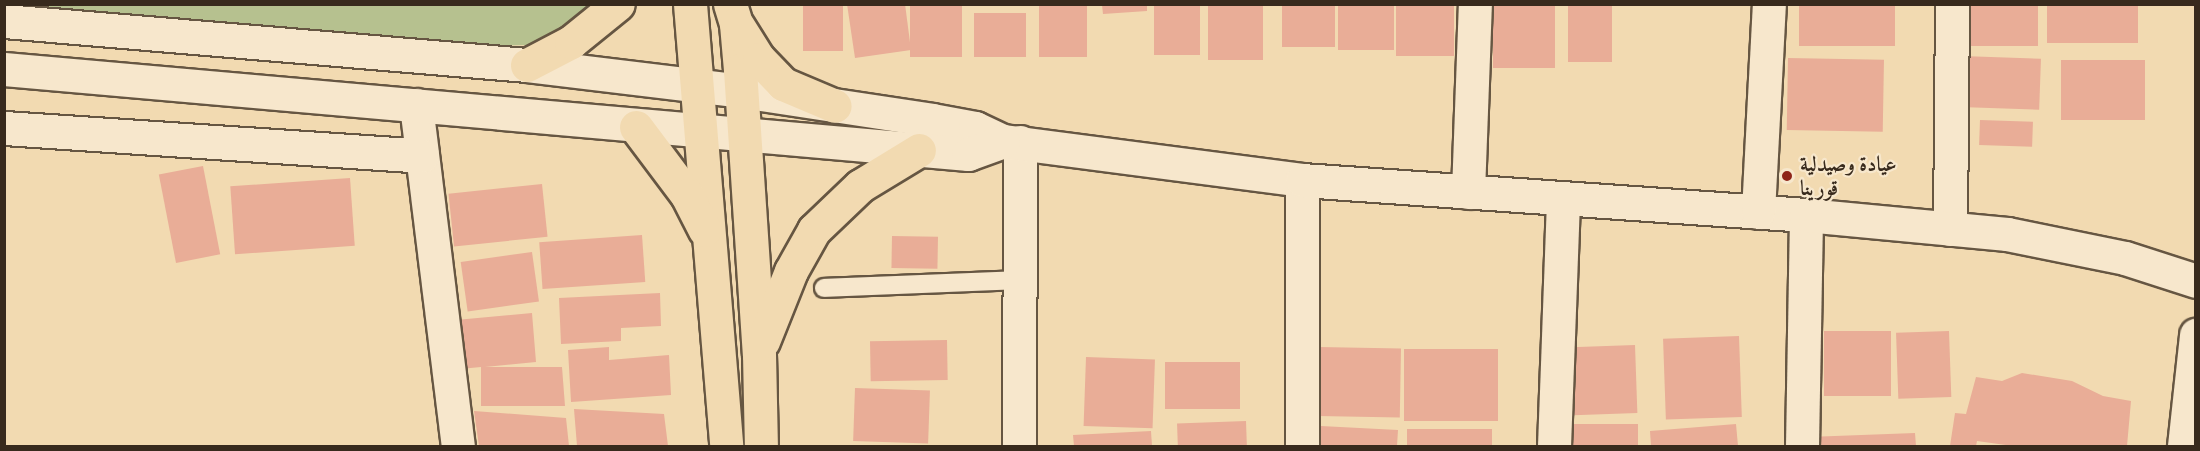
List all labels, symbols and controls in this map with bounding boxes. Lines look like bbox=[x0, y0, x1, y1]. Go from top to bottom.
place label: عيادة وصيدلية قورينا bbox=[1800, 151, 1897, 201]
marker: عيادة وصيدلية قورينا bbox=[1778, 167, 1796, 185]

